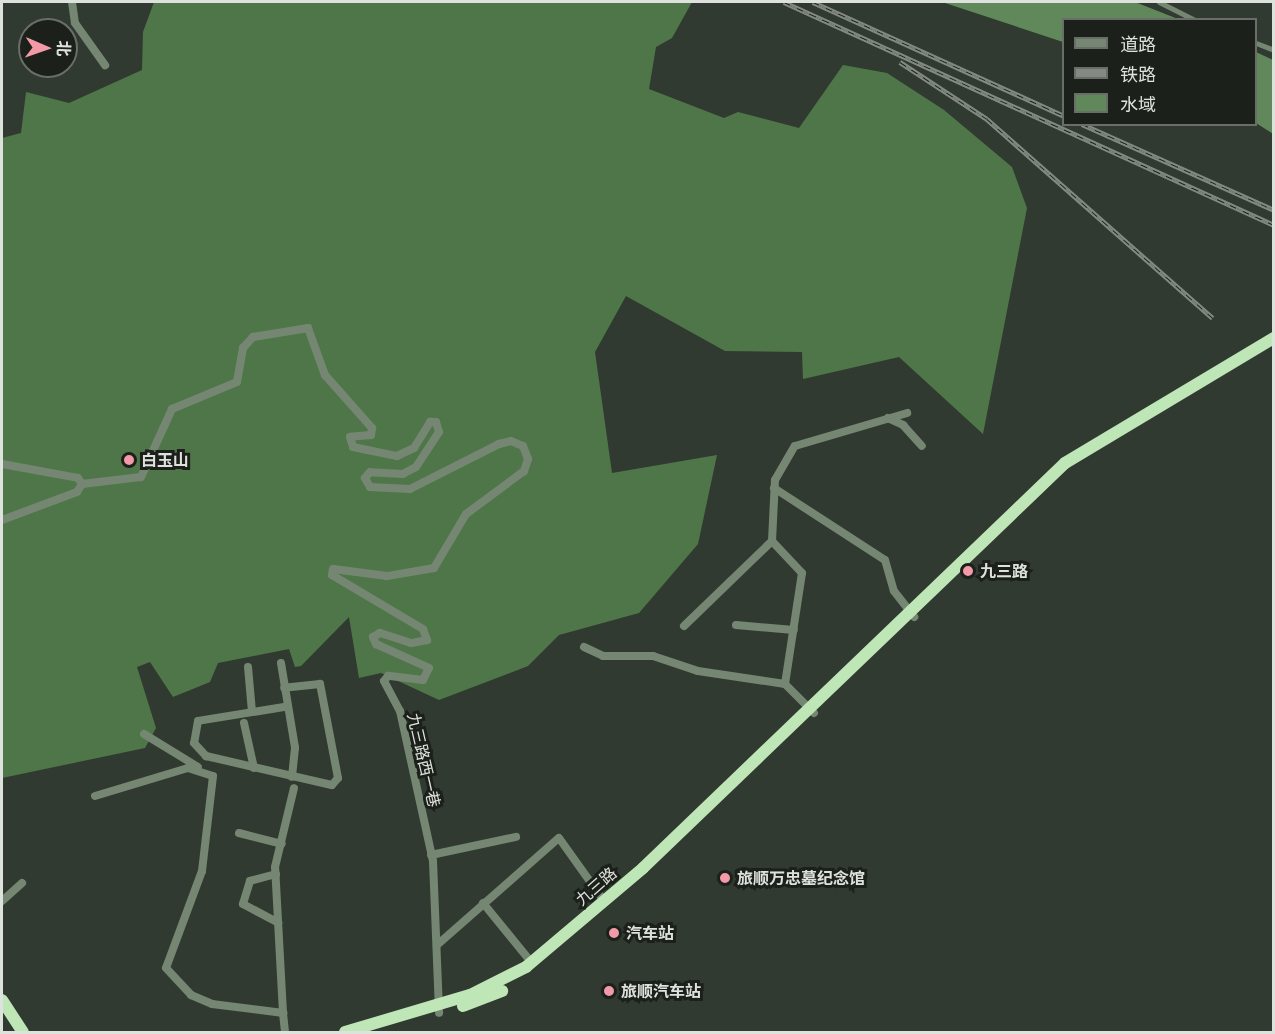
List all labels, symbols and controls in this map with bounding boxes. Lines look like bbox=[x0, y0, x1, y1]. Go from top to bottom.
north arrow bbox=[18, 18, 78, 78]
legend bbox=[1062, 18, 1257, 126]
text: 道路 bbox=[1120, 33, 1156, 55]
text: 北 bbox=[55, 40, 74, 57]
text: 铁路 bbox=[1120, 63, 1156, 85]
text: 水域 bbox=[1120, 93, 1156, 115]
place label: 白玉山 bbox=[141, 450, 189, 470]
marker: 白玉山 bbox=[122, 453, 136, 467]
place label: 九三路 bbox=[980, 561, 1028, 581]
marker: 九三路 bbox=[961, 564, 975, 578]
street label: 九三路西一巷 bbox=[404, 711, 444, 809]
street label: 九三路 bbox=[572, 863, 620, 909]
place label: 旅顺万忠墓纪念馆 bbox=[737, 868, 865, 888]
marker: 旅顺万忠墓纪念馆 bbox=[718, 871, 732, 885]
place label: 汽车站 bbox=[626, 923, 674, 943]
marker: 汽车站 bbox=[607, 926, 621, 940]
place label: 旅顺汽车站 bbox=[621, 981, 701, 1001]
marker: 旅顺汽车站 bbox=[602, 984, 616, 998]

